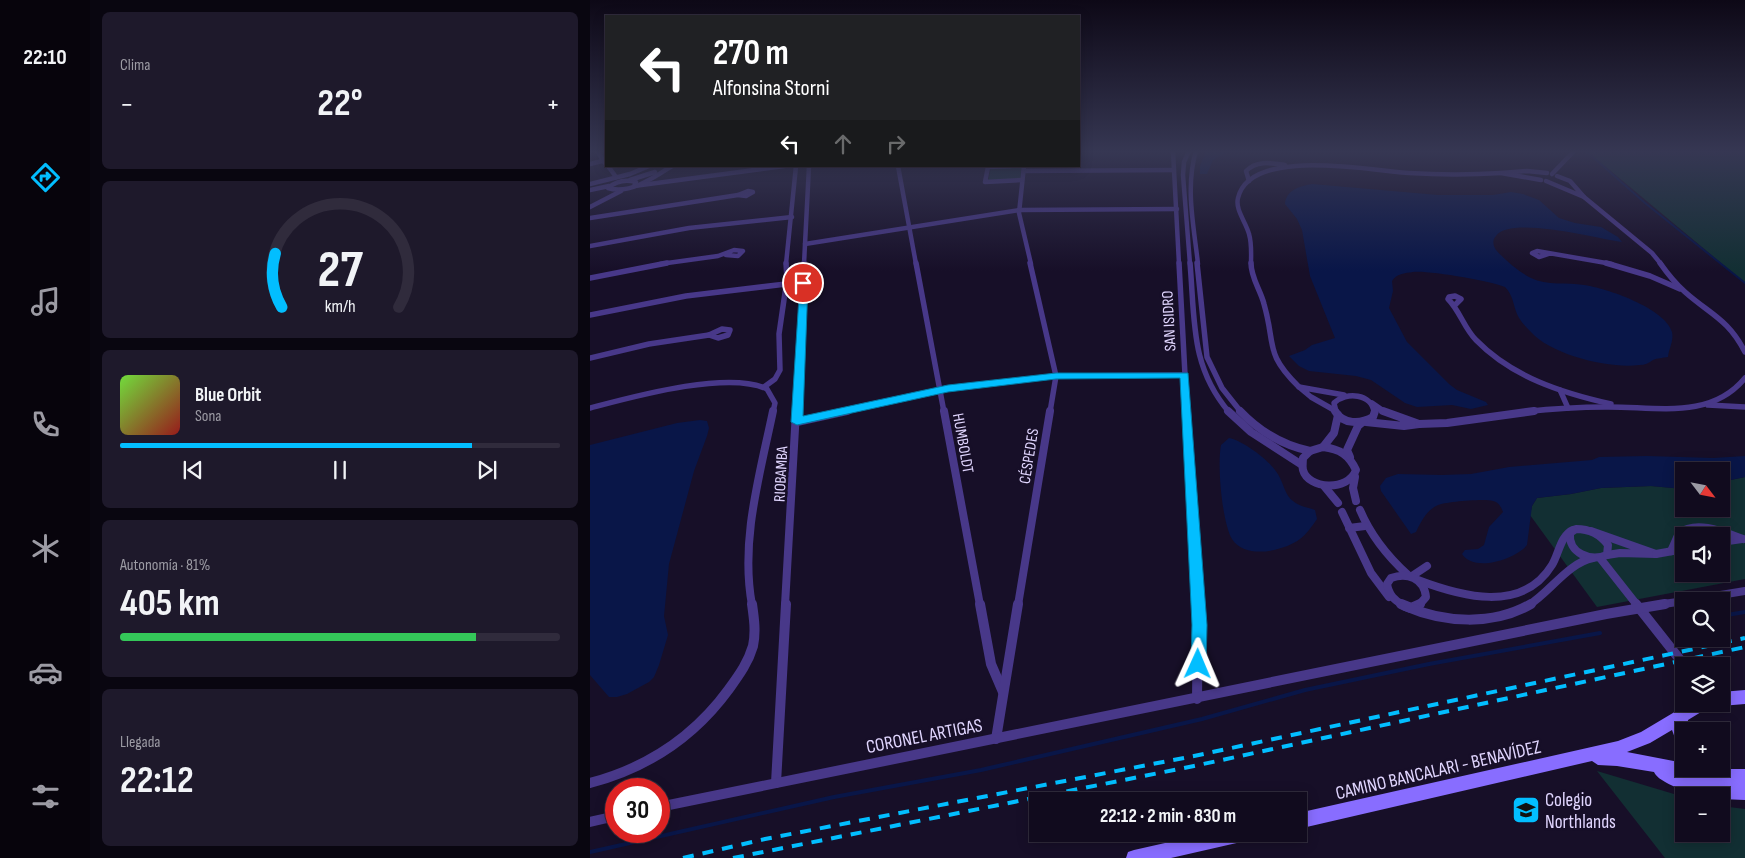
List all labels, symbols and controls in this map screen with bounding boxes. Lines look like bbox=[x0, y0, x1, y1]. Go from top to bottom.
text: 270 m bbox=[713, 32, 789, 75]
icon: left bbox=[630, 35, 695, 100]
text: 22:10 bbox=[23, 44, 67, 71]
text: Clima bbox=[120, 56, 150, 75]
text: Alfonsina Storni bbox=[713, 75, 830, 102]
text: 22° bbox=[317, 81, 363, 126]
text: − bbox=[120, 88, 134, 121]
text: + bbox=[546, 88, 560, 121]
icon: left bbox=[776, 130, 804, 158]
icon: ahead bbox=[829, 130, 857, 158]
icon: right bbox=[882, 130, 910, 158]
icon: directions bbox=[28, 160, 63, 195]
text: 27 bbox=[317, 239, 363, 302]
pin bbox=[782, 262, 824, 304]
icon: arrive bbox=[789, 269, 817, 297]
icon: music bbox=[28, 284, 63, 319]
street label: SAN ISIDRO bbox=[1158, 290, 1181, 352]
text: km/h bbox=[325, 296, 355, 317]
text: Blue Orbit bbox=[195, 384, 261, 407]
icon: phone bbox=[28, 407, 63, 442]
text: Sona bbox=[195, 407, 222, 426]
street label: HUMBOLDT bbox=[948, 412, 977, 475]
street label: CÉSPEDES bbox=[1016, 427, 1043, 485]
street label: RIOBAMBA bbox=[771, 446, 792, 502]
icon: previous bbox=[179, 456, 207, 484]
icon: pause bbox=[326, 456, 354, 484]
icon: next bbox=[473, 456, 501, 484]
north arrow bbox=[1675, 462, 1730, 518]
map controls bbox=[1675, 462, 1730, 842]
button: sound bbox=[1675, 527, 1730, 582]
icon: climate bbox=[28, 531, 63, 566]
text: Autonomía · 81% bbox=[120, 556, 210, 575]
text: 405 km bbox=[120, 581, 220, 626]
button: search bbox=[1675, 592, 1730, 647]
position arrow bbox=[1171, 637, 1223, 689]
icon: car bbox=[28, 655, 63, 690]
button: layers bbox=[1675, 657, 1730, 712]
street label: CORONEL ARTIGAS bbox=[864, 714, 984, 759]
button: + bbox=[1675, 722, 1730, 777]
text: Llegada bbox=[120, 733, 161, 752]
street label: CAMINO BANCALARI - BENAVÍDEZ bbox=[1333, 736, 1543, 805]
text: 22:12 bbox=[120, 758, 194, 803]
speed limit sign: 30 bbox=[605, 778, 670, 843]
icon: filters bbox=[28, 779, 63, 814]
button: − bbox=[1675, 787, 1730, 842]
place label: Colegio Northlands bbox=[1545, 789, 1616, 834]
school or university icon: Colegio Northlands bbox=[1511, 795, 1541, 825]
text: 22:12 · 2 min · 830 m bbox=[1100, 805, 1236, 828]

